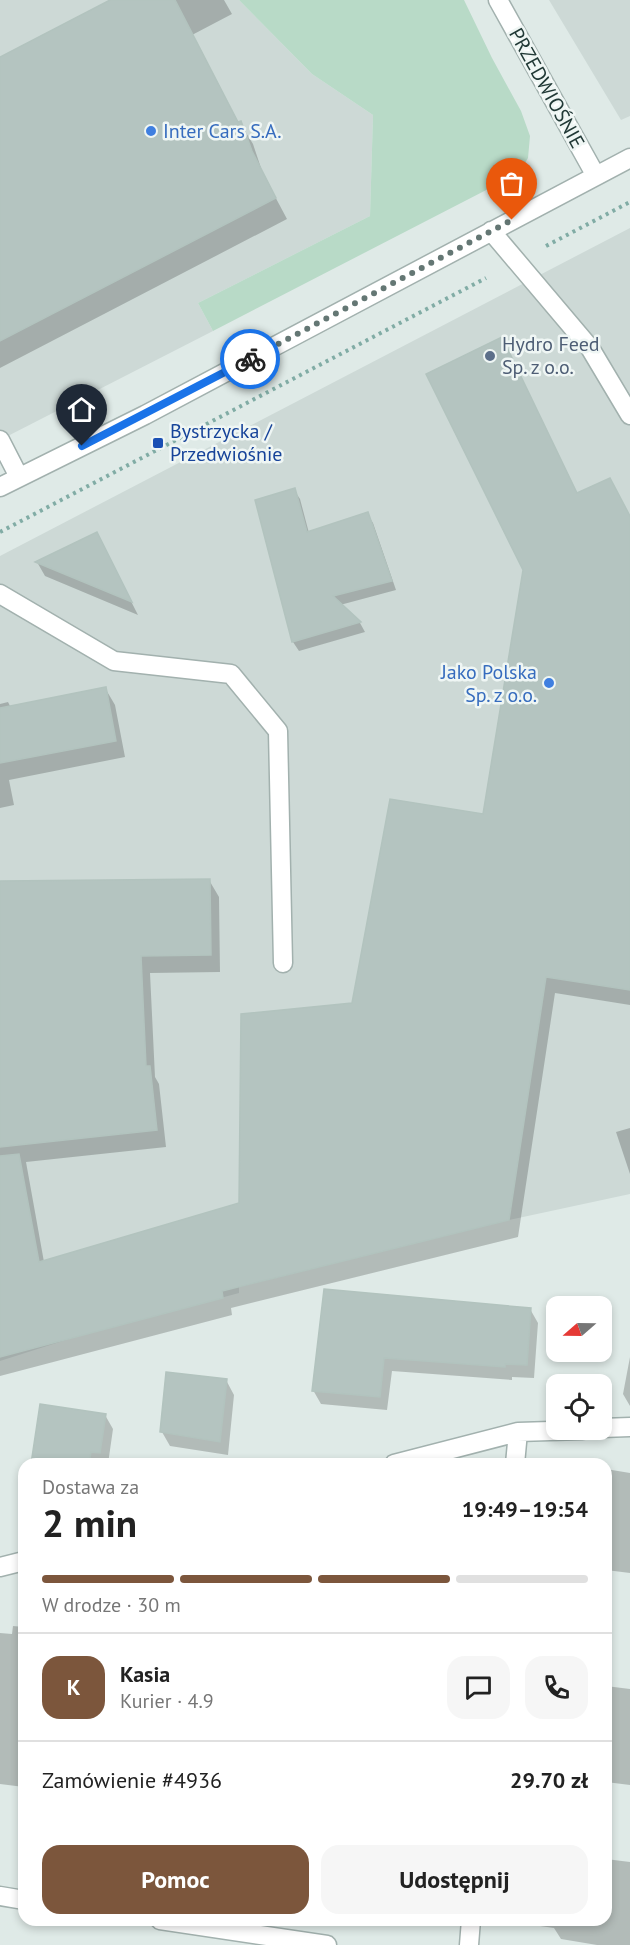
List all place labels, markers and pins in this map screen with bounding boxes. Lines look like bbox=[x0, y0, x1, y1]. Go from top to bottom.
place label: Inter Cars S.A. bbox=[163, 118, 282, 144]
marker: Inter Cars S.A. bbox=[144, 124, 158, 138]
pin bbox=[486, 158, 537, 220]
place label: Hydro Feed Sp. z o.o. bbox=[502, 331, 600, 380]
marker: Hydro Feed Sp. z o.o. bbox=[483, 349, 497, 363]
pin bbox=[56, 384, 107, 446]
place label: Bystrzycka / Przedwiośnie bbox=[170, 418, 282, 467]
marker: Bystrzycka / Przedwiośnie bbox=[151, 436, 165, 450]
place label: Jako Polska Sp. z o.o. bbox=[440, 659, 537, 708]
marker: Jako Polska Sp. z o.o. bbox=[542, 676, 556, 690]

